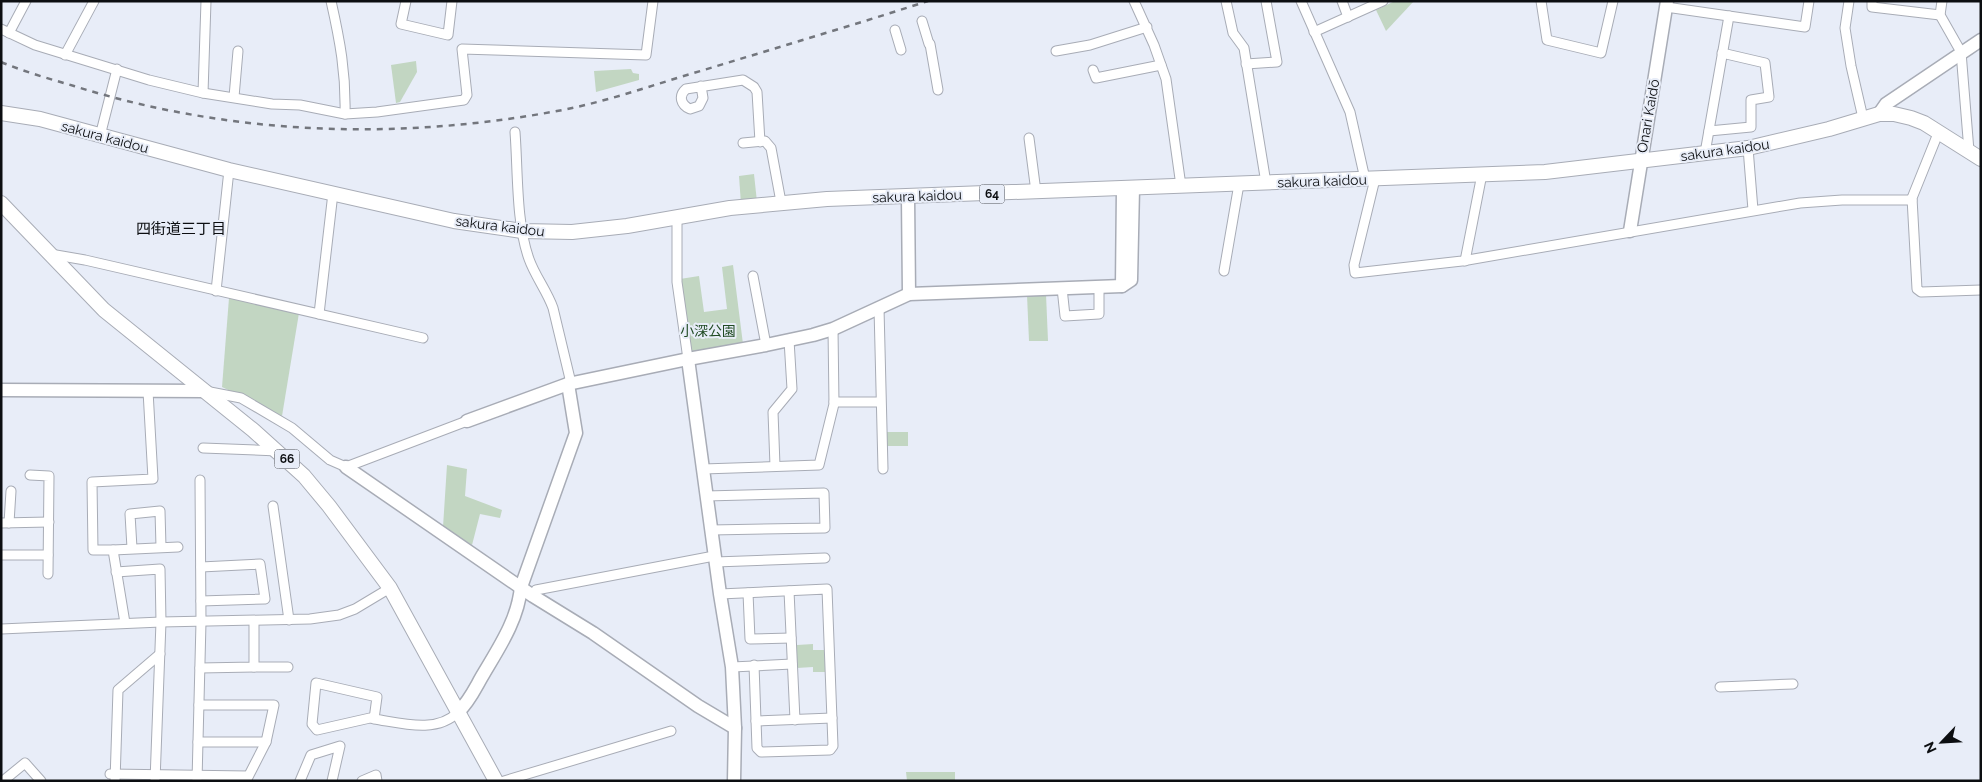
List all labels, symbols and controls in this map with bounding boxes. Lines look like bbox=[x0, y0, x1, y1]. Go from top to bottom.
street label: Onari Kaidō bbox=[1634, 78, 1662, 154]
street label: sakura kaidou bbox=[60, 118, 150, 156]
street label: sakura kaidou bbox=[1680, 136, 1770, 164]
street label: sakura kaidou bbox=[1277, 171, 1367, 191]
road number: 64 bbox=[980, 184, 1004, 203]
street label: sakura kaidou bbox=[872, 186, 962, 206]
street label: sakura kaidou bbox=[455, 213, 545, 239]
district label: 四街道三丁目 bbox=[136, 220, 226, 238]
park label: 小深公園 bbox=[680, 323, 736, 339]
road number: 66 bbox=[274, 449, 300, 468]
north arrow bbox=[1917, 717, 1967, 767]
text: N bbox=[1921, 739, 1940, 756]

